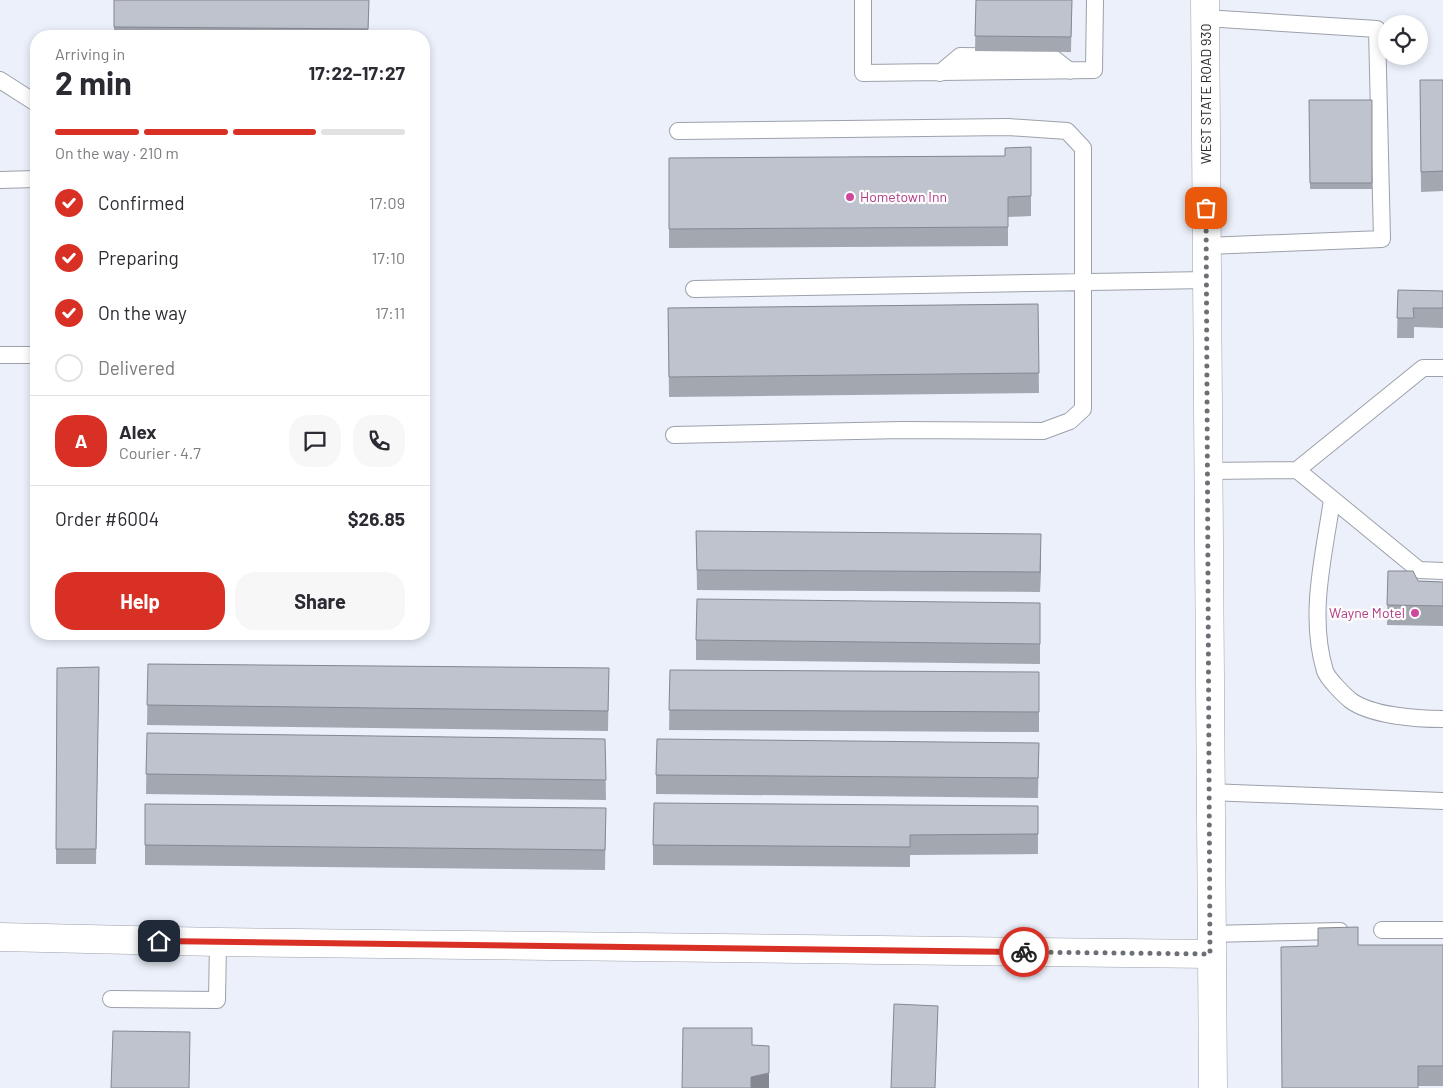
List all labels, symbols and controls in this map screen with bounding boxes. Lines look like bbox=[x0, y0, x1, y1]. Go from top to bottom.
map controls bbox=[1378, 15, 1428, 65]
button: locate bbox=[1378, 15, 1428, 65]
street label: WEST STATE ROAD 930 bbox=[1197, 24, 1214, 164]
text: Arriving in bbox=[55, 44, 125, 63]
text: 17:22–17:27 bbox=[308, 61, 405, 84]
text: 2 min bbox=[55, 63, 132, 101]
text: On the way · 210 m bbox=[55, 143, 179, 162]
pin bbox=[1185, 187, 1227, 229]
place label: Hometown Inn bbox=[860, 188, 947, 205]
icon: check bbox=[55, 189, 83, 217]
text: Confirmed bbox=[98, 191, 185, 214]
marker: Hometown Inn bbox=[844, 191, 856, 203]
text: 17:09 bbox=[369, 193, 405, 212]
icon: bag bbox=[1192, 194, 1220, 222]
icon: check bbox=[55, 244, 83, 272]
text: Preparing bbox=[98, 246, 179, 269]
text: 17:10 bbox=[372, 248, 405, 267]
icon: check bbox=[55, 299, 83, 327]
text: On the way bbox=[98, 301, 187, 324]
text: 17:11 bbox=[375, 303, 405, 322]
text: Delivered bbox=[98, 356, 175, 379]
button: chat bbox=[289, 415, 341, 467]
button: phone bbox=[353, 415, 405, 467]
text: Alex bbox=[119, 420, 157, 443]
text: A bbox=[75, 429, 87, 452]
text: Courier · 4.7 bbox=[119, 443, 201, 462]
text: Order #6004 bbox=[55, 507, 159, 530]
text: $26.85 bbox=[348, 507, 405, 530]
button: Help bbox=[55, 572, 225, 630]
button: Share bbox=[235, 572, 405, 630]
place label: Wayne Motel bbox=[1329, 604, 1405, 621]
marker: Wayne Motel bbox=[1409, 607, 1421, 619]
pin bbox=[138, 920, 180, 962]
icon: home bbox=[145, 927, 173, 955]
courier bbox=[999, 927, 1049, 977]
icon: bike bbox=[1010, 938, 1038, 966]

